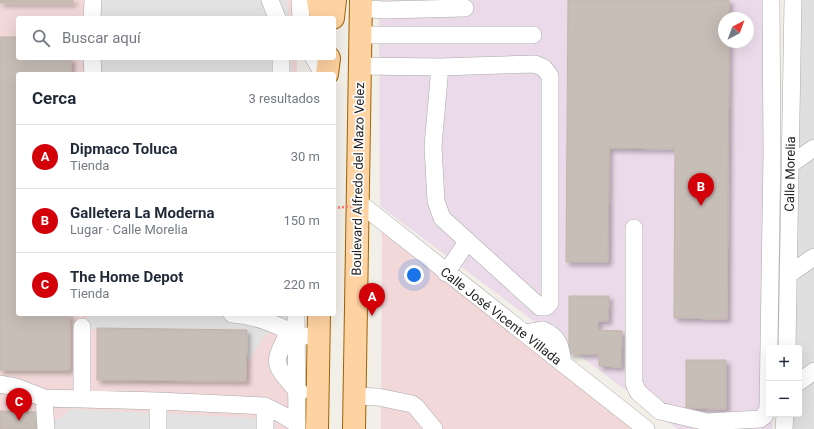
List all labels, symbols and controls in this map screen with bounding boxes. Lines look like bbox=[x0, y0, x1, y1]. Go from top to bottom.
north arrow bbox=[718, 12, 754, 48]
search box bbox=[16, 16, 336, 60]
icon: search bbox=[30, 27, 52, 49]
text: Buscar aquí bbox=[62, 29, 141, 47]
street label: Boulevard Alfredo del Mazo Velez bbox=[349, 82, 367, 276]
text: Cerca bbox=[32, 88, 76, 108]
text: 3 resultados bbox=[248, 91, 320, 106]
street label: Calle Morelia bbox=[782, 136, 798, 212]
text: Dipmaco Toluca bbox=[70, 140, 178, 158]
text: A bbox=[41, 149, 49, 164]
text: 30 m bbox=[291, 149, 320, 164]
text: Tienda bbox=[70, 158, 109, 173]
pin: B bbox=[688, 173, 714, 206]
text: Galletera La Moderna bbox=[70, 204, 214, 222]
text: B bbox=[41, 213, 49, 228]
text: 150 m bbox=[283, 213, 320, 228]
text: Lugar · Calle Morelia bbox=[70, 222, 188, 237]
street label: Calle José Vicente Villada bbox=[438, 264, 564, 368]
your location bbox=[404, 265, 424, 285]
text: The Home Depot bbox=[70, 268, 183, 286]
text: C bbox=[41, 277, 49, 292]
text: 220 m bbox=[283, 277, 320, 292]
pin: A bbox=[359, 283, 385, 316]
text: Tienda bbox=[70, 286, 109, 301]
map controls bbox=[766, 345, 802, 417]
button: + bbox=[766, 345, 802, 381]
button: − bbox=[766, 381, 802, 417]
pin: C bbox=[6, 388, 32, 421]

